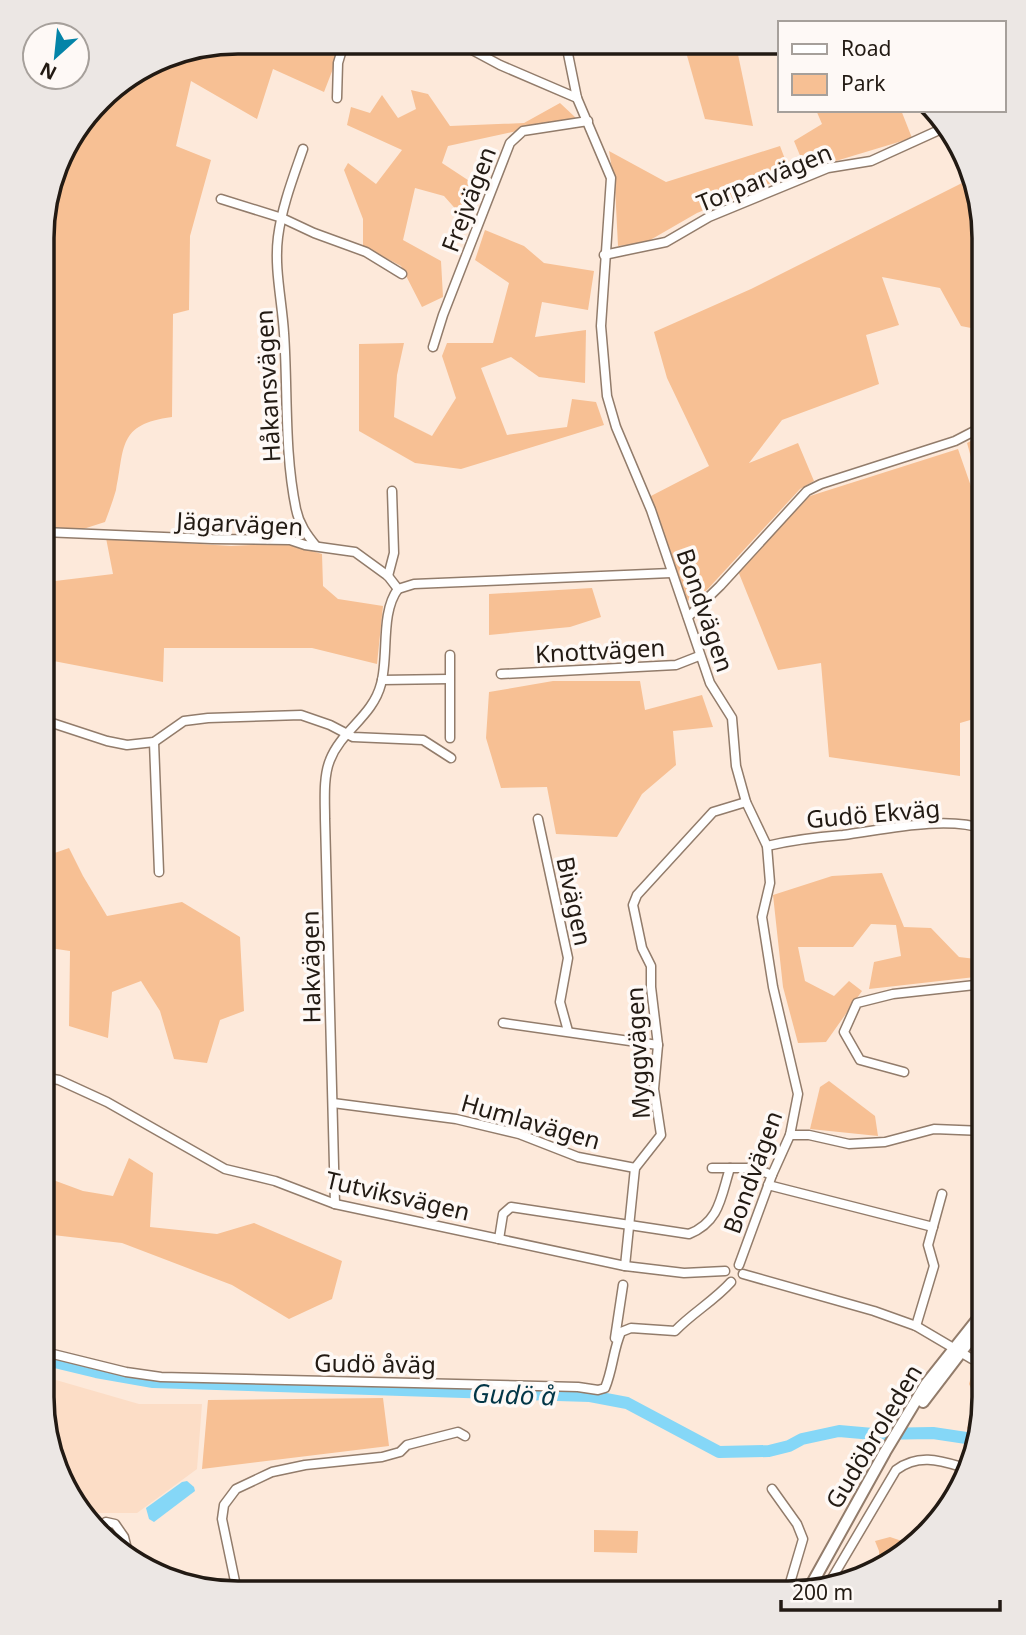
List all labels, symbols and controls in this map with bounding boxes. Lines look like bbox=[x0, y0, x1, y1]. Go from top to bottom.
north arrow bbox=[21, 21, 91, 91]
legend bbox=[778, 21, 1005, 112]
text: Road bbox=[841, 34, 891, 62]
text: N bbox=[35, 56, 61, 86]
text: Park bbox=[841, 69, 886, 97]
street label: Torparvägen bbox=[692, 135, 836, 219]
street label: Frejvägen bbox=[433, 142, 503, 256]
street label: Håkansvägen bbox=[247, 309, 287, 463]
street label: Jägarvägen bbox=[174, 503, 304, 543]
street label: Bondvägen bbox=[669, 544, 743, 676]
street label: Knottvägen bbox=[534, 630, 666, 670]
street label: Gudö Ekväg bbox=[805, 791, 941, 835]
street label: Bivägen bbox=[549, 853, 601, 949]
street label: Hakvägen bbox=[293, 910, 327, 1024]
street label: Myggvägen bbox=[617, 986, 657, 1120]
street label: Humlavägen bbox=[457, 1085, 605, 1157]
street label: Bondvägen bbox=[715, 1106, 789, 1238]
street label: Tutviksvägen bbox=[323, 1162, 473, 1228]
street label: Gudö åväg bbox=[314, 1345, 436, 1381]
street label: Gudöbroleden bbox=[817, 1358, 929, 1514]
water label: Gudö å bbox=[471, 1375, 557, 1413]
scale bar bbox=[781, 1568, 1000, 1612]
text: 200 m bbox=[792, 1578, 853, 1606]

